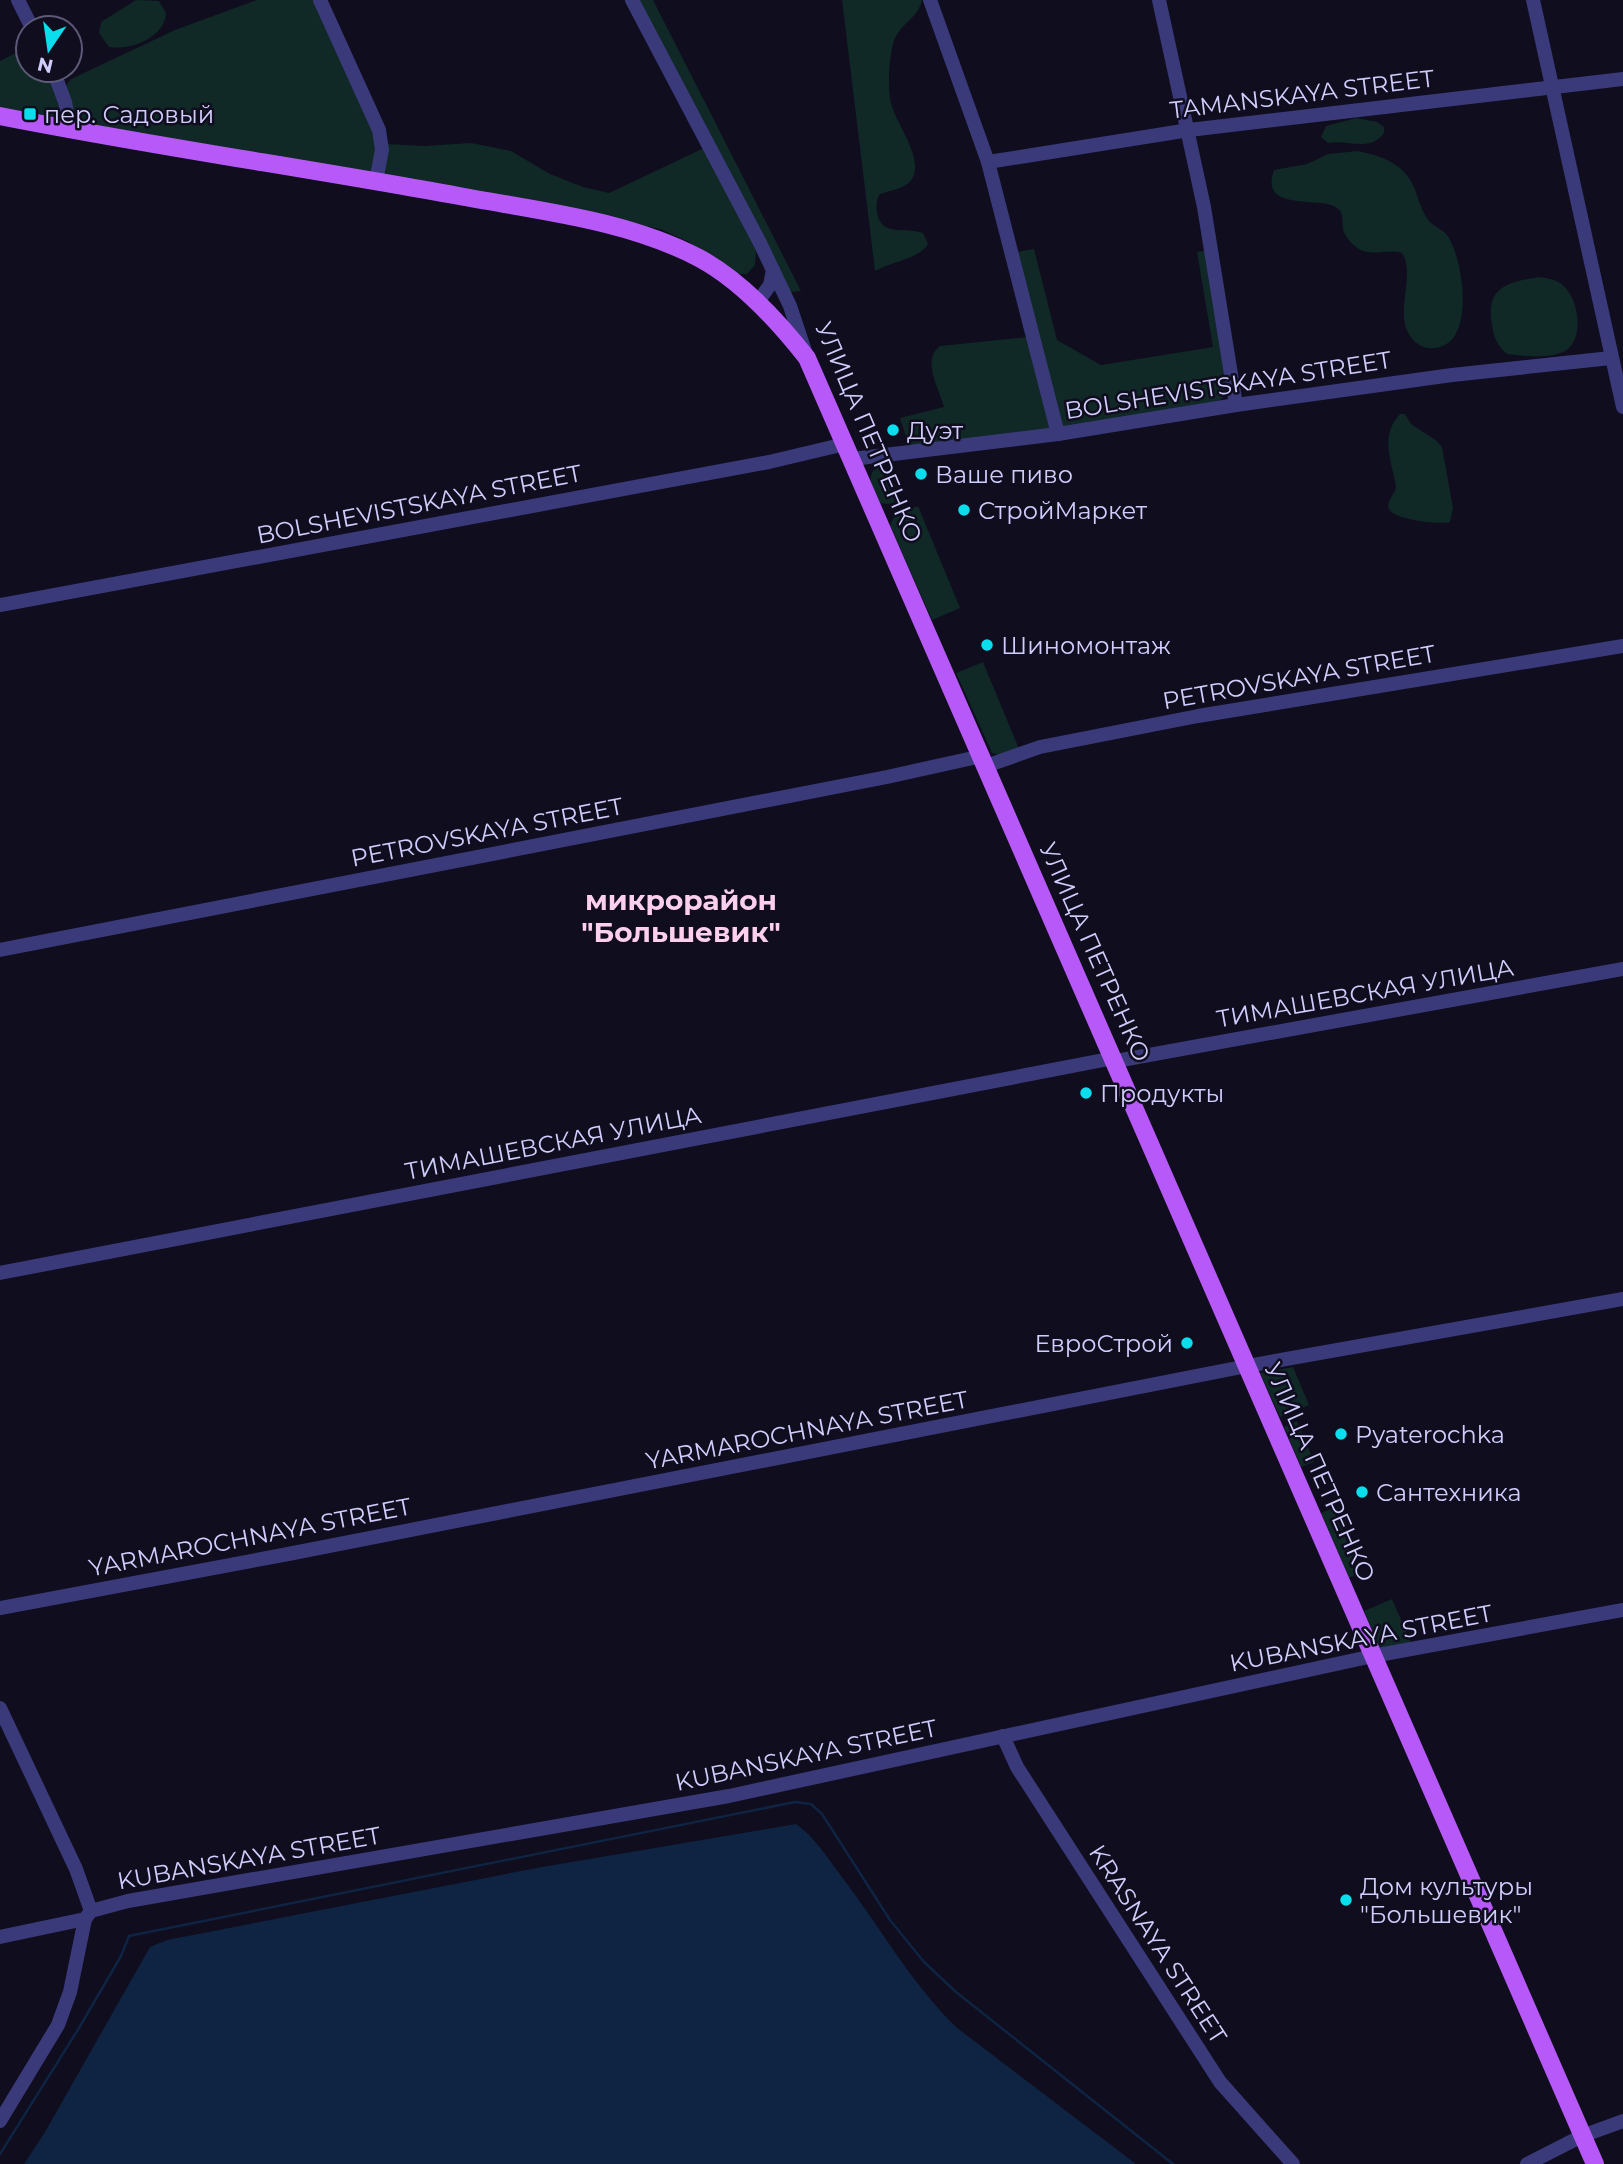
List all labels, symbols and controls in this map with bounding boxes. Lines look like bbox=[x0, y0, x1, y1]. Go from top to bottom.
north arrow bbox=[14, 14, 84, 84]
text: N bbox=[35, 52, 55, 78]
street label: TAMANSKAYA STREET bbox=[1168, 63, 1436, 125]
place label: пер. Садовый bbox=[44, 100, 214, 129]
marker: пер. Садовый bbox=[22, 106, 38, 122]
street label: УЛИЦА ПЕТРЕНКО bbox=[809, 317, 929, 547]
street label: BOLSHEVISTSKAYA STREET bbox=[1063, 345, 1394, 425]
place label: Дуэт bbox=[907, 416, 964, 445]
marker: Дуэт bbox=[885, 422, 901, 438]
street label: BOLSHEVISTSKAYA STREET bbox=[254, 458, 584, 550]
place label: Ваше пиво bbox=[935, 460, 1073, 489]
marker: Ваше пиво bbox=[913, 466, 929, 482]
place label: СтройМаркет bbox=[978, 496, 1148, 525]
marker: СтройМаркет bbox=[956, 502, 972, 518]
place label: Шиномонтаж bbox=[1001, 631, 1171, 660]
marker: Шиномонтаж bbox=[979, 637, 995, 653]
street label: PETROVSKAYA STREET bbox=[1160, 639, 1438, 715]
street label: PETROVSKAYA STREET bbox=[348, 791, 626, 873]
street label: УЛИЦА ПЕТРЕНКО bbox=[1034, 838, 1156, 1066]
district label: микрорайон "Большевик" bbox=[581, 883, 781, 949]
street label: ТИМАШЕВСКАЯ УЛИЦА bbox=[1214, 953, 1516, 1033]
place label: Продукты bbox=[1100, 1079, 1224, 1108]
marker: Продукты bbox=[1078, 1085, 1094, 1101]
street label: ТИМАШЕВСКАЯ УЛИЦА bbox=[402, 1100, 704, 1186]
place label: ЕвроСтрой bbox=[1034, 1329, 1173, 1358]
marker: ЕвроСтрой bbox=[1179, 1335, 1195, 1351]
street label: УЛИЦА ПЕТРЕНКО bbox=[1259, 1358, 1381, 1586]
street label: YARMAROCHNAYA STREET bbox=[643, 1384, 971, 1475]
place label: Pyaterochka bbox=[1355, 1420, 1505, 1449]
marker: Pyaterochka bbox=[1333, 1426, 1349, 1442]
place label: Сантехника bbox=[1376, 1478, 1521, 1507]
marker: Сантехника bbox=[1354, 1484, 1370, 1500]
street label: YARMAROCHNAYA STREET bbox=[86, 1491, 414, 1582]
street label: KUBANSKAYA STREET bbox=[1227, 1598, 1495, 1678]
street label: KUBANSKAYA STREET bbox=[672, 1713, 940, 1797]
street label: KUBANSKAYA STREET bbox=[115, 1821, 383, 1895]
street label: KRASNAYA STREET bbox=[1083, 1839, 1233, 2049]
place label: Дом культуры "Большевик" bbox=[1360, 1872, 1533, 1929]
marker: Дом культуры "Большевик" bbox=[1338, 1892, 1354, 1908]

